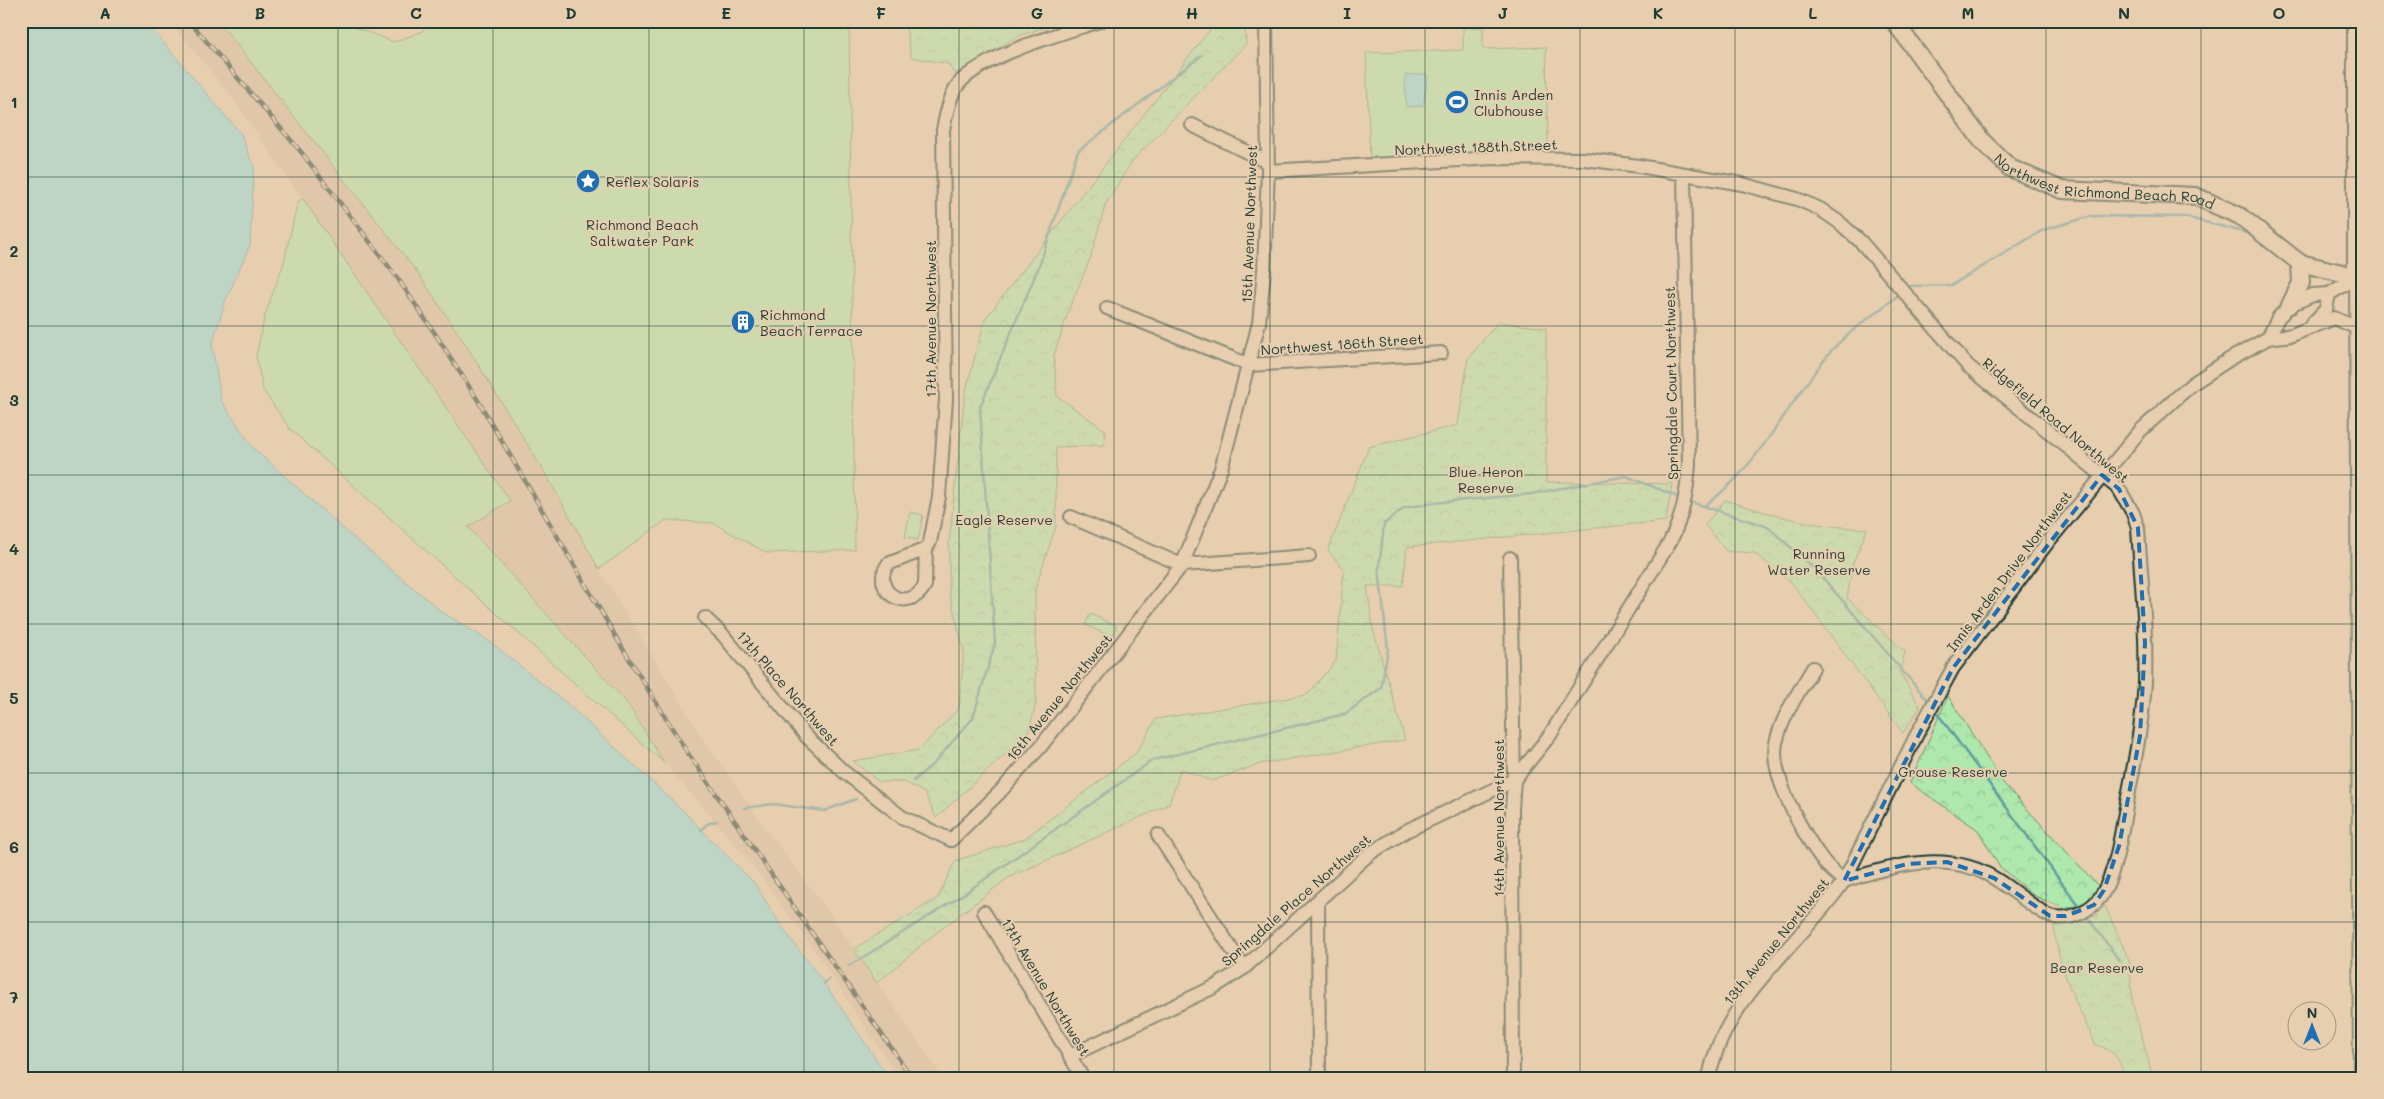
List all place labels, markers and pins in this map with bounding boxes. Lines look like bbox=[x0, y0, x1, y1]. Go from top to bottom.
place label: Innis Arden Clubhouse bbox=[1474, 85, 1553, 120]
sports icon: Innis Arden Clubhouse bbox=[1444, 89, 1470, 115]
place icon: Reflex Solaris bbox=[575, 168, 601, 194]
place label: Reflex Solaris bbox=[606, 172, 699, 191]
place label: Richmond Beach Terrace bbox=[760, 305, 863, 340]
building icon: Richmond Beach Terrace bbox=[730, 309, 756, 335]

